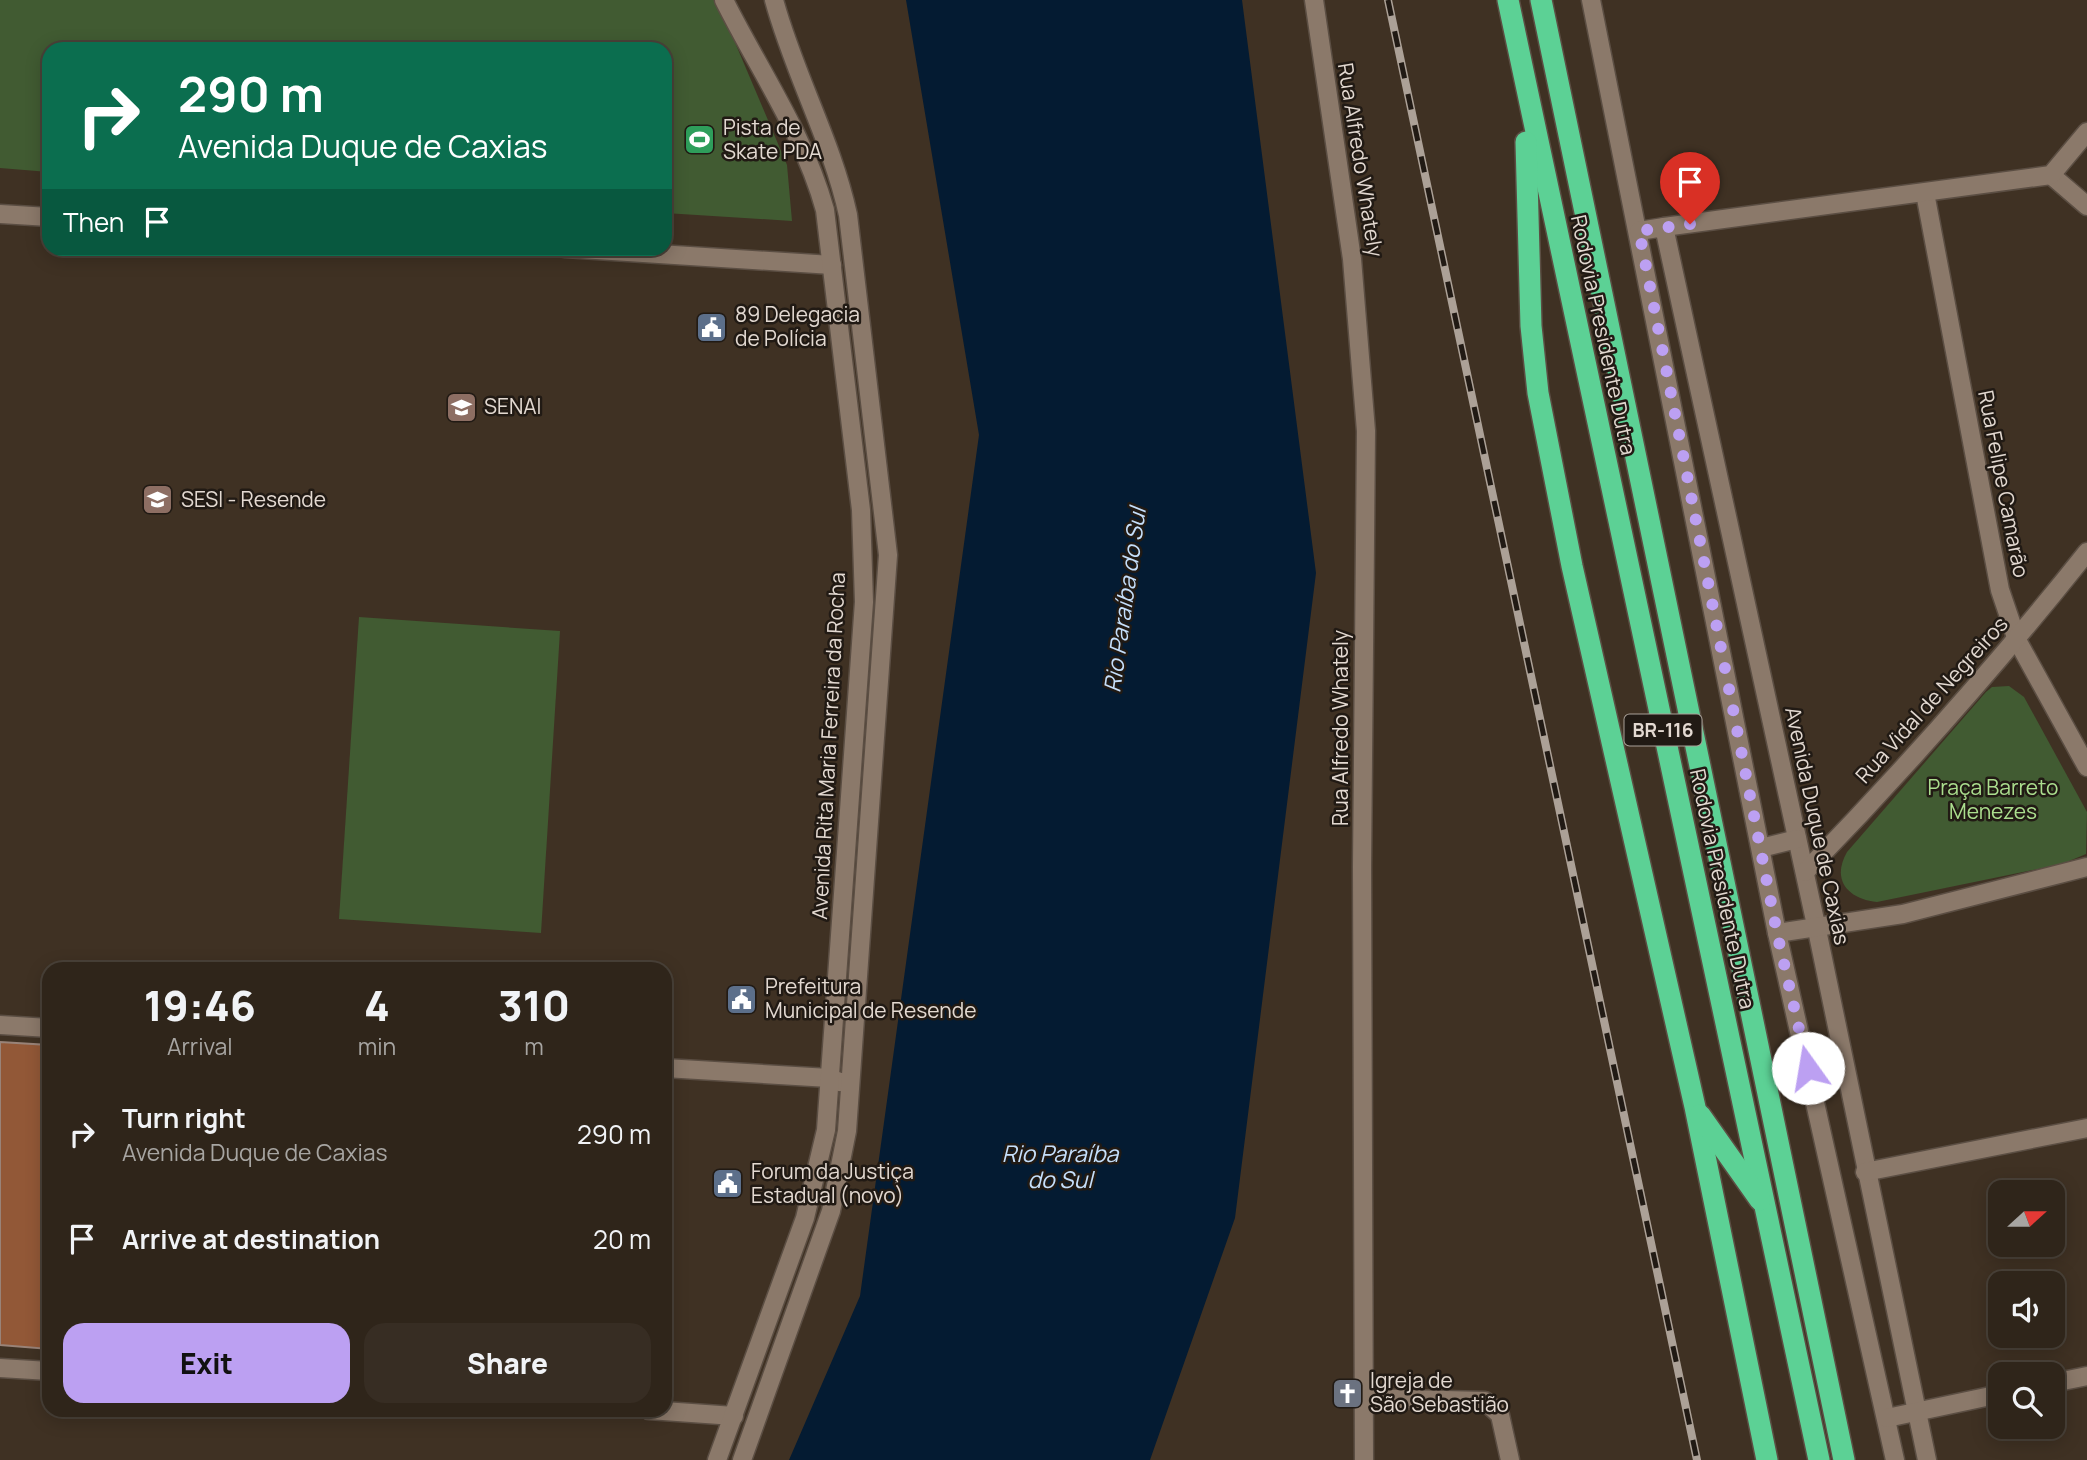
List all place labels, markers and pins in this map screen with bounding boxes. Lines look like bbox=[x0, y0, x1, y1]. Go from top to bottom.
place label: Pista de Skate PDA bbox=[723, 113, 822, 165]
sports icon: Pista de Skate PDA bbox=[683, 123, 717, 157]
pin bbox=[1660, 152, 1720, 224]
place label: 89 Delegacia de Polícia bbox=[735, 300, 860, 352]
public building icon: 89 Delegacia de Polícia bbox=[695, 310, 729, 344]
school or university icon: SENAI bbox=[444, 390, 478, 424]
place label: SENAI bbox=[484, 392, 542, 420]
school or university icon: SESI - Resende bbox=[141, 483, 175, 517]
place label: SESI - Resende bbox=[181, 485, 326, 513]
place label: Prefeitura Municipal de Resende bbox=[765, 972, 976, 1024]
public building icon: Prefeitura Municipal de Resende bbox=[725, 982, 759, 1016]
place label: Forum da Justiça Estadual (novo) bbox=[751, 1157, 914, 1209]
public building icon: Forum da Justiça Estadual (novo) bbox=[711, 1167, 745, 1201]
place label: Igreja de São Sebastião bbox=[1370, 1366, 1509, 1418]
church icon: Igreja de São Sebastião bbox=[1330, 1376, 1364, 1410]

